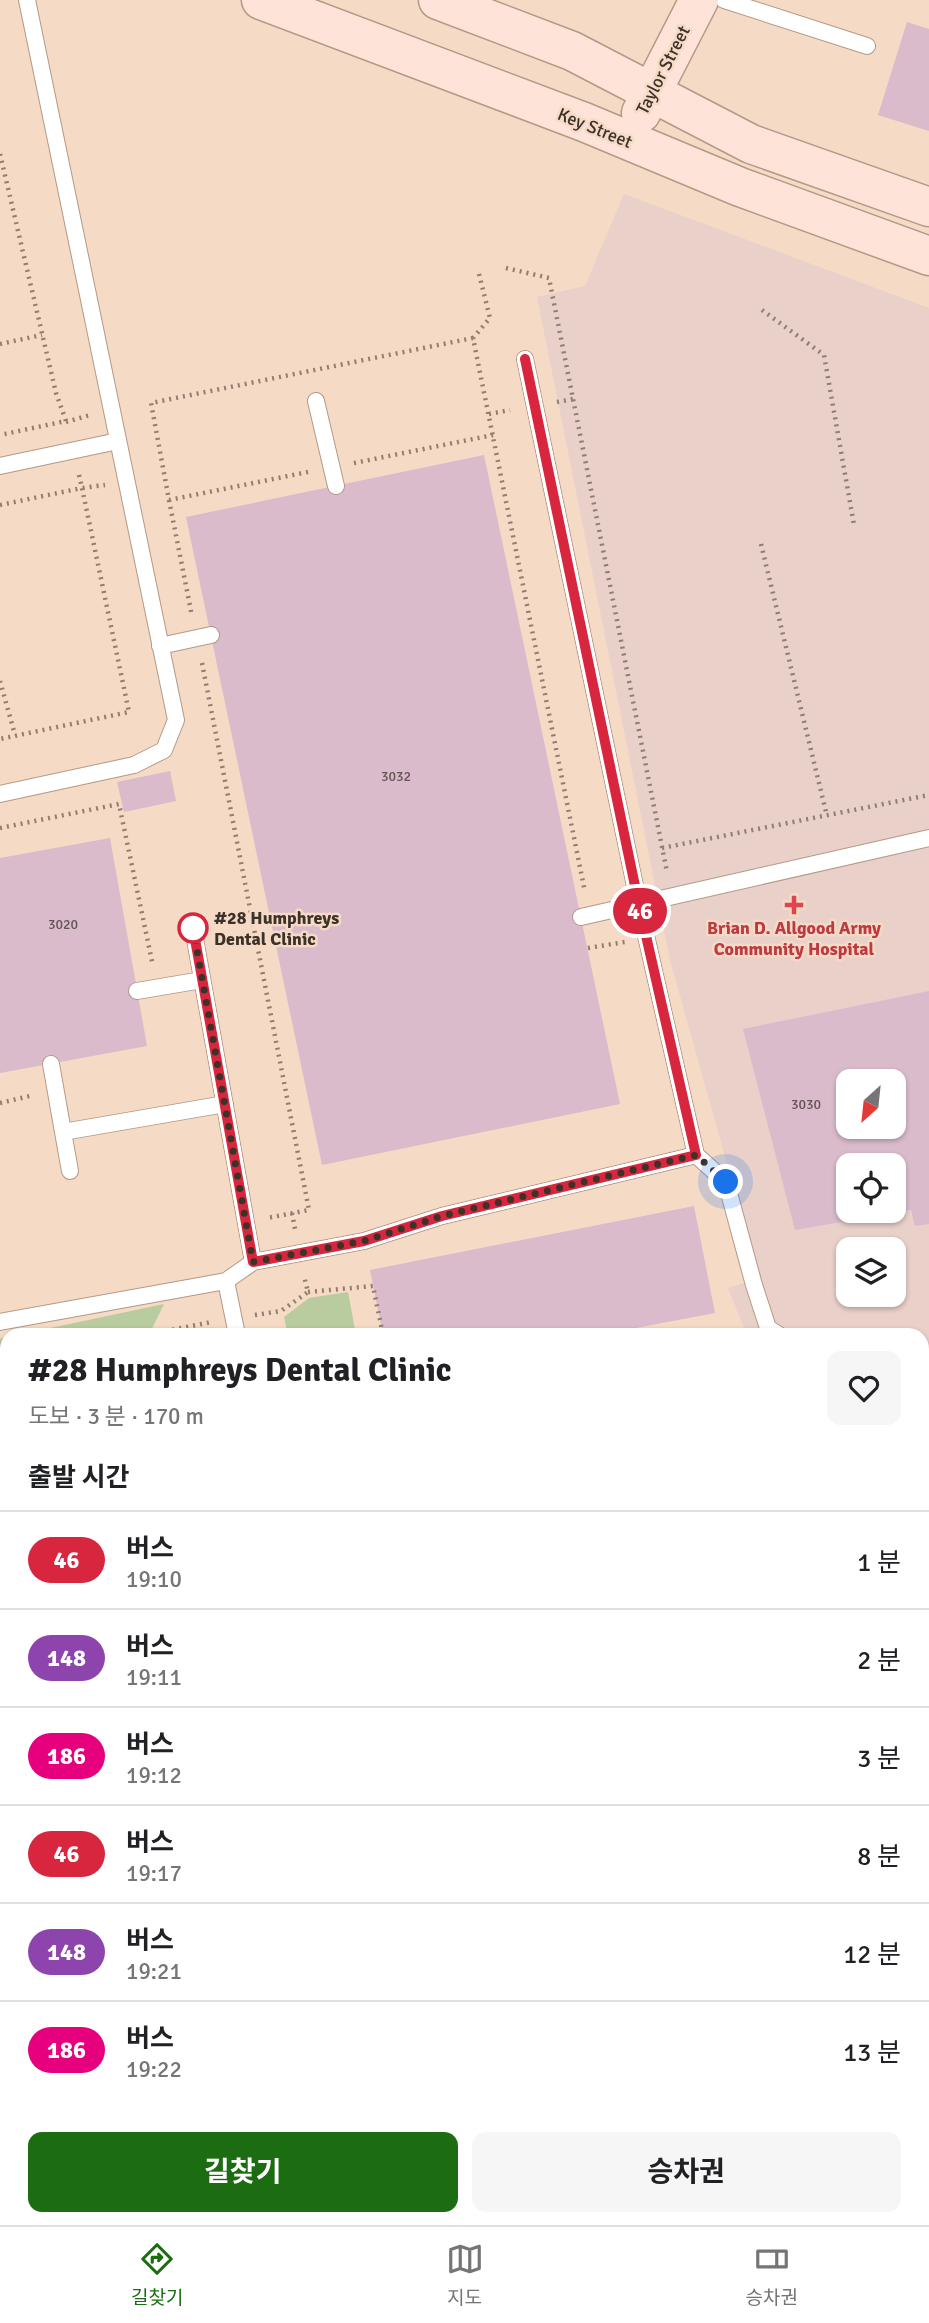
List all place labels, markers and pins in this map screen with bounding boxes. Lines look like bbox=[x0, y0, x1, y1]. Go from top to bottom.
marker: Brian D. Allgood Army Community Hospital bbox=[784, 895, 804, 915]
place label: #28 Humphreys Dental Clinic bbox=[214, 907, 339, 950]
marker: #28 Humphreys Dental Clinic bbox=[178, 913, 208, 943]
place label: Brian D. Allgood Army Community Hospital bbox=[707, 917, 881, 960]

